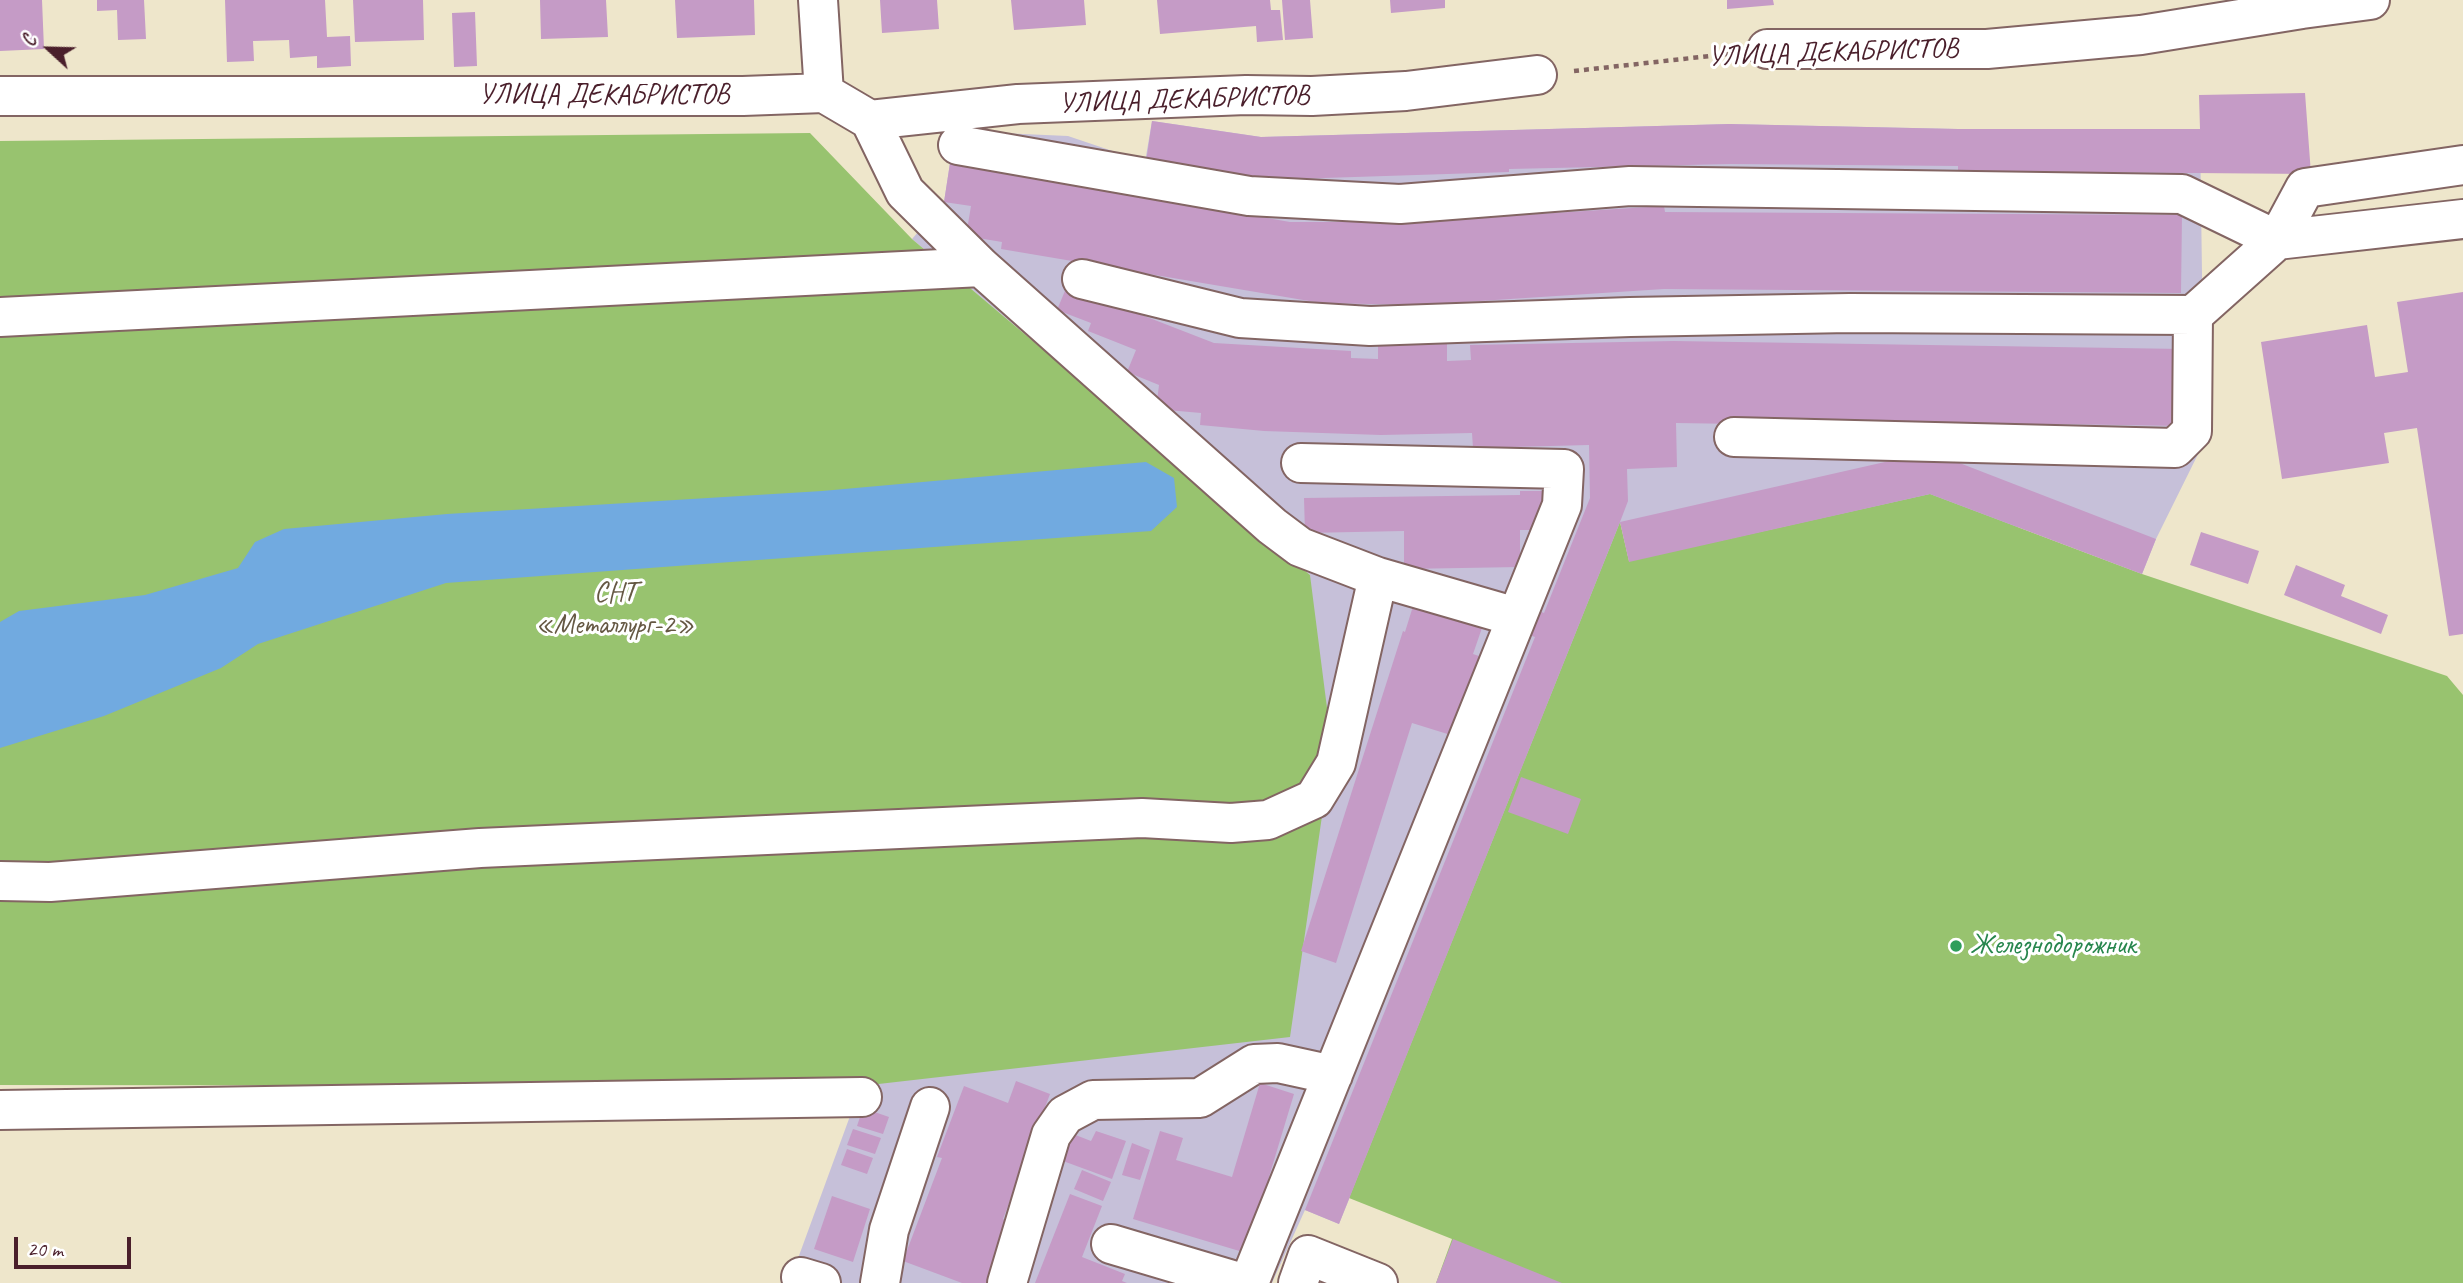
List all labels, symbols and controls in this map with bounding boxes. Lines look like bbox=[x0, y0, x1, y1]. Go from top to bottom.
north arrow bbox=[14, 14, 84, 84]
text: С bbox=[17, 32, 42, 50]
street label: УЛИЦА ДЕКАБРИСТОВ bbox=[1707, 32, 1959, 74]
street label: УЛИЦА ДЕКАБРИСТОВ bbox=[479, 79, 729, 113]
street label: УЛИЦА ДЕКАБРИСТОВ bbox=[1058, 79, 1310, 121]
park label: СНТ «Металлург-2» bbox=[536, 577, 694, 643]
place label: Железнодорожник bbox=[1970, 929, 2136, 963]
marker: Железнодорожник bbox=[1948, 938, 1964, 954]
scale bar bbox=[18, 1224, 135, 1268]
text: 20 m bbox=[27, 1236, 63, 1262]

